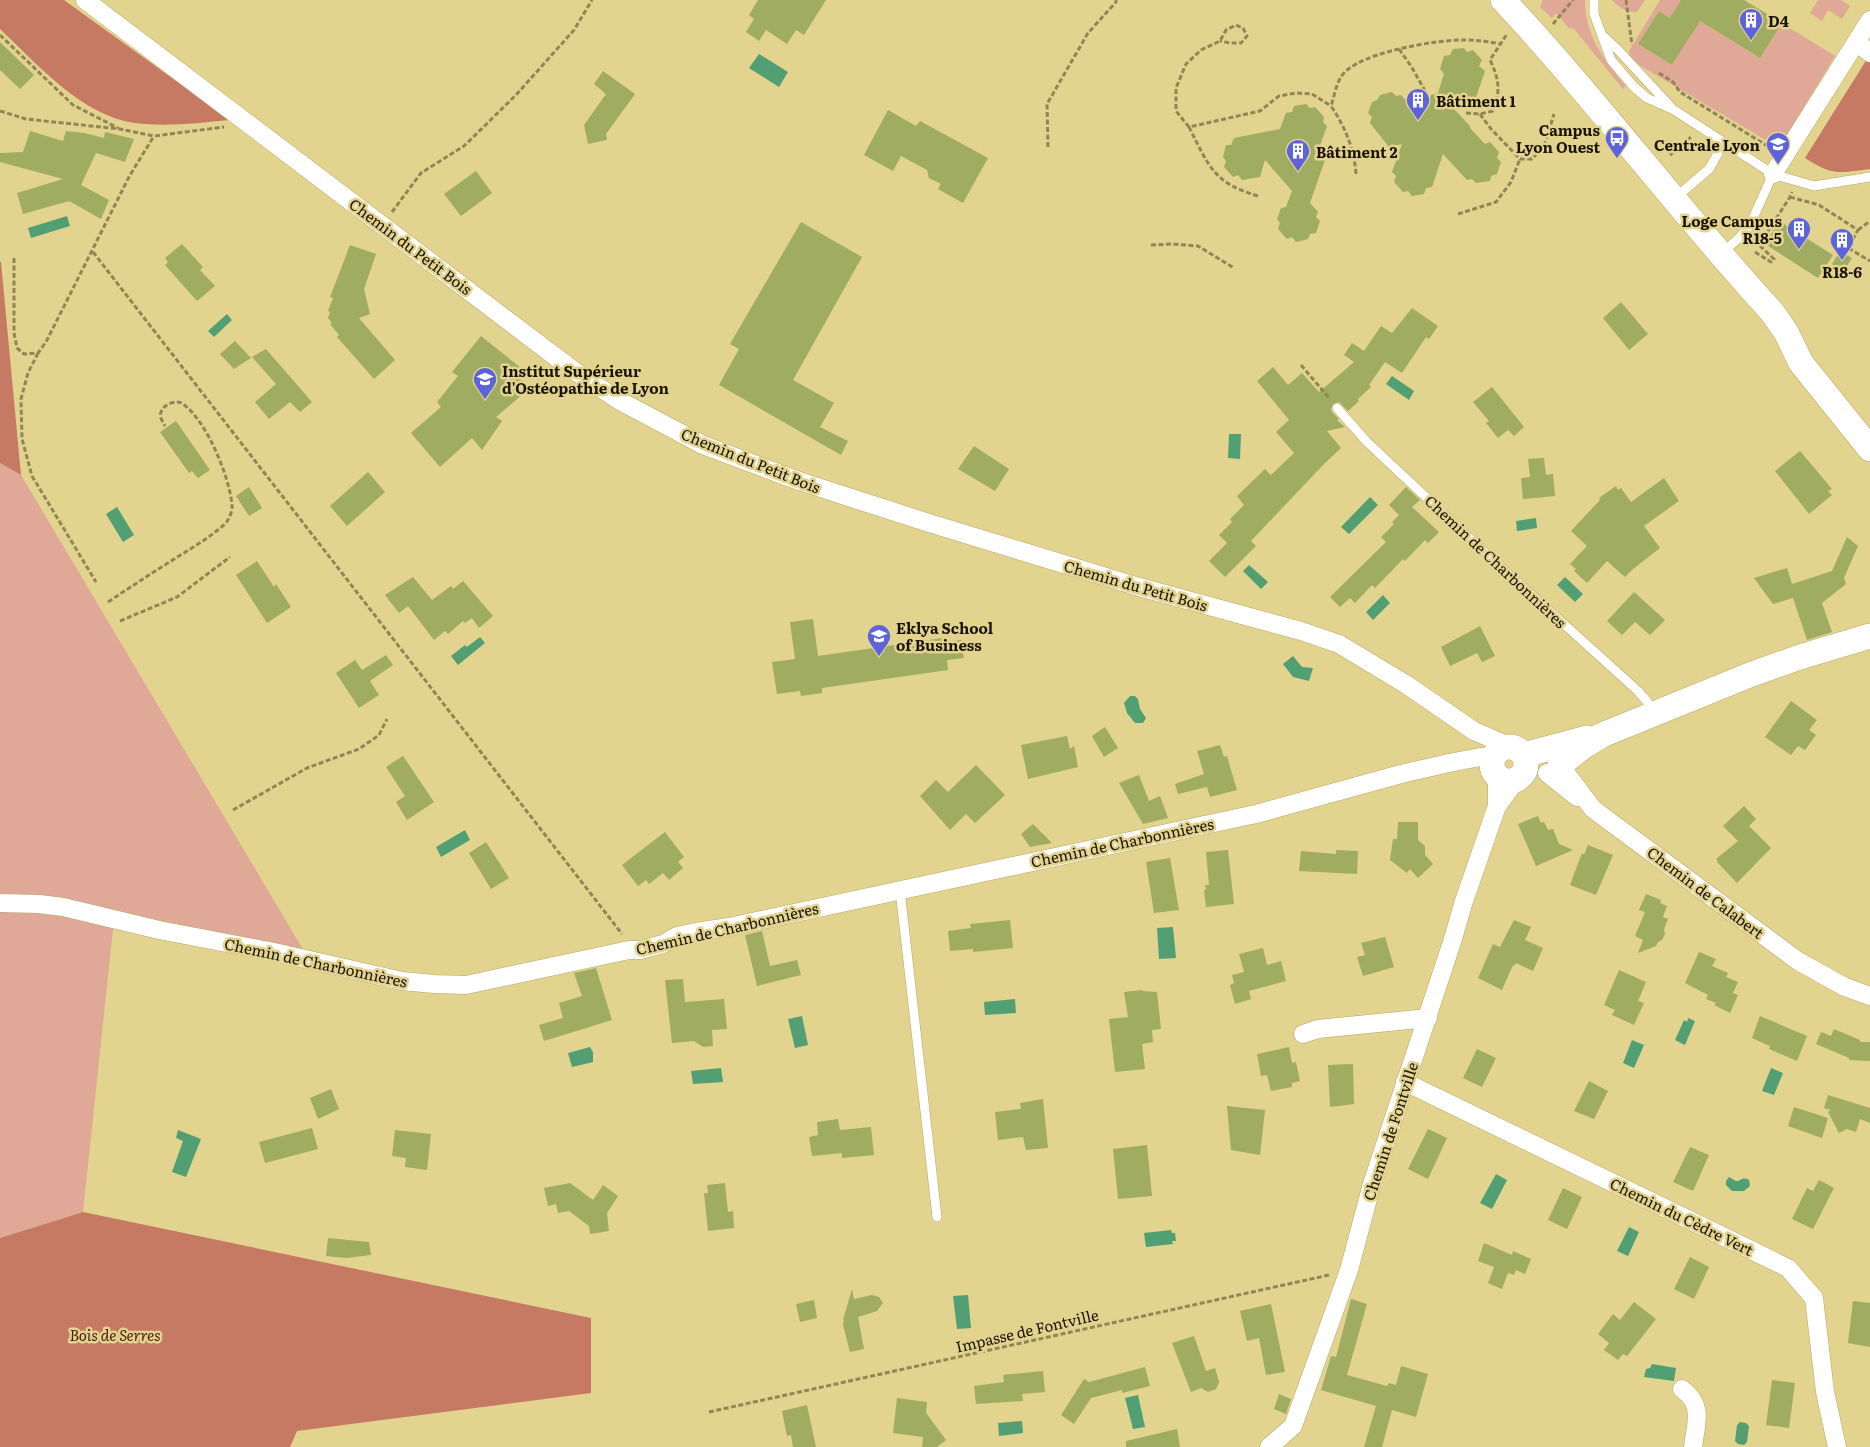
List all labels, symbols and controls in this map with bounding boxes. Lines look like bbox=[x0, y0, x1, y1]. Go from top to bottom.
building icon: D4 bbox=[1738, 7, 1764, 41]
place label: D4 bbox=[1768, 9, 1789, 32]
building icon: Bâtiment 1 bbox=[1405, 87, 1431, 121]
place label: Bâtiment 1 bbox=[1436, 89, 1516, 112]
place label: Campus Lyon Ouest bbox=[1516, 118, 1601, 158]
bus stop icon: Campus Lyon Ouest bbox=[1604, 125, 1630, 159]
school or university icon: Centrale Lyon bbox=[1765, 131, 1791, 165]
place label: Centrale Lyon bbox=[1654, 133, 1761, 156]
building icon: Bâtiment 2 bbox=[1285, 138, 1311, 172]
place label: Bâtiment 2 bbox=[1316, 140, 1398, 163]
street label: Chemin du Petit Bois bbox=[345, 192, 477, 300]
place label: Loge Campus R18-5 bbox=[1681, 209, 1783, 249]
building icon: Loge Campus R18-5 bbox=[1786, 216, 1812, 250]
building icon: R18-6 bbox=[1829, 227, 1855, 261]
place label: R18-6 bbox=[1822, 260, 1862, 283]
place label: Institut Supérieur d'Ostéopathie de Lyon bbox=[502, 359, 669, 399]
school or university icon: Institut Supérieur d'Ostéopathie de Lyon bbox=[472, 366, 498, 400]
street label: Chemin du Petit Bois bbox=[678, 422, 824, 499]
street label: Chemin de Charbonnières bbox=[1420, 489, 1572, 633]
street label: Chemin du Petit Bois bbox=[1061, 553, 1211, 617]
place label: Eklya School of Business bbox=[896, 616, 994, 656]
school or university icon: Eklya School of Business bbox=[866, 623, 892, 657]
street label: Chemin de Charbonnières bbox=[1028, 811, 1216, 873]
street label: Chemin de Calabert bbox=[1643, 840, 1769, 944]
street label: Chemin de Charbonnières bbox=[634, 896, 821, 960]
street label: Chemin de Charbonnières bbox=[222, 931, 410, 993]
street label: Chemin de Fontville bbox=[1357, 1059, 1423, 1203]
street label: Chemin du Cèdre Vert bbox=[1606, 1171, 1758, 1261]
street label: Impasse de Fontville bbox=[953, 1302, 1101, 1358]
park label: Bois de Serres bbox=[69, 1323, 161, 1346]

